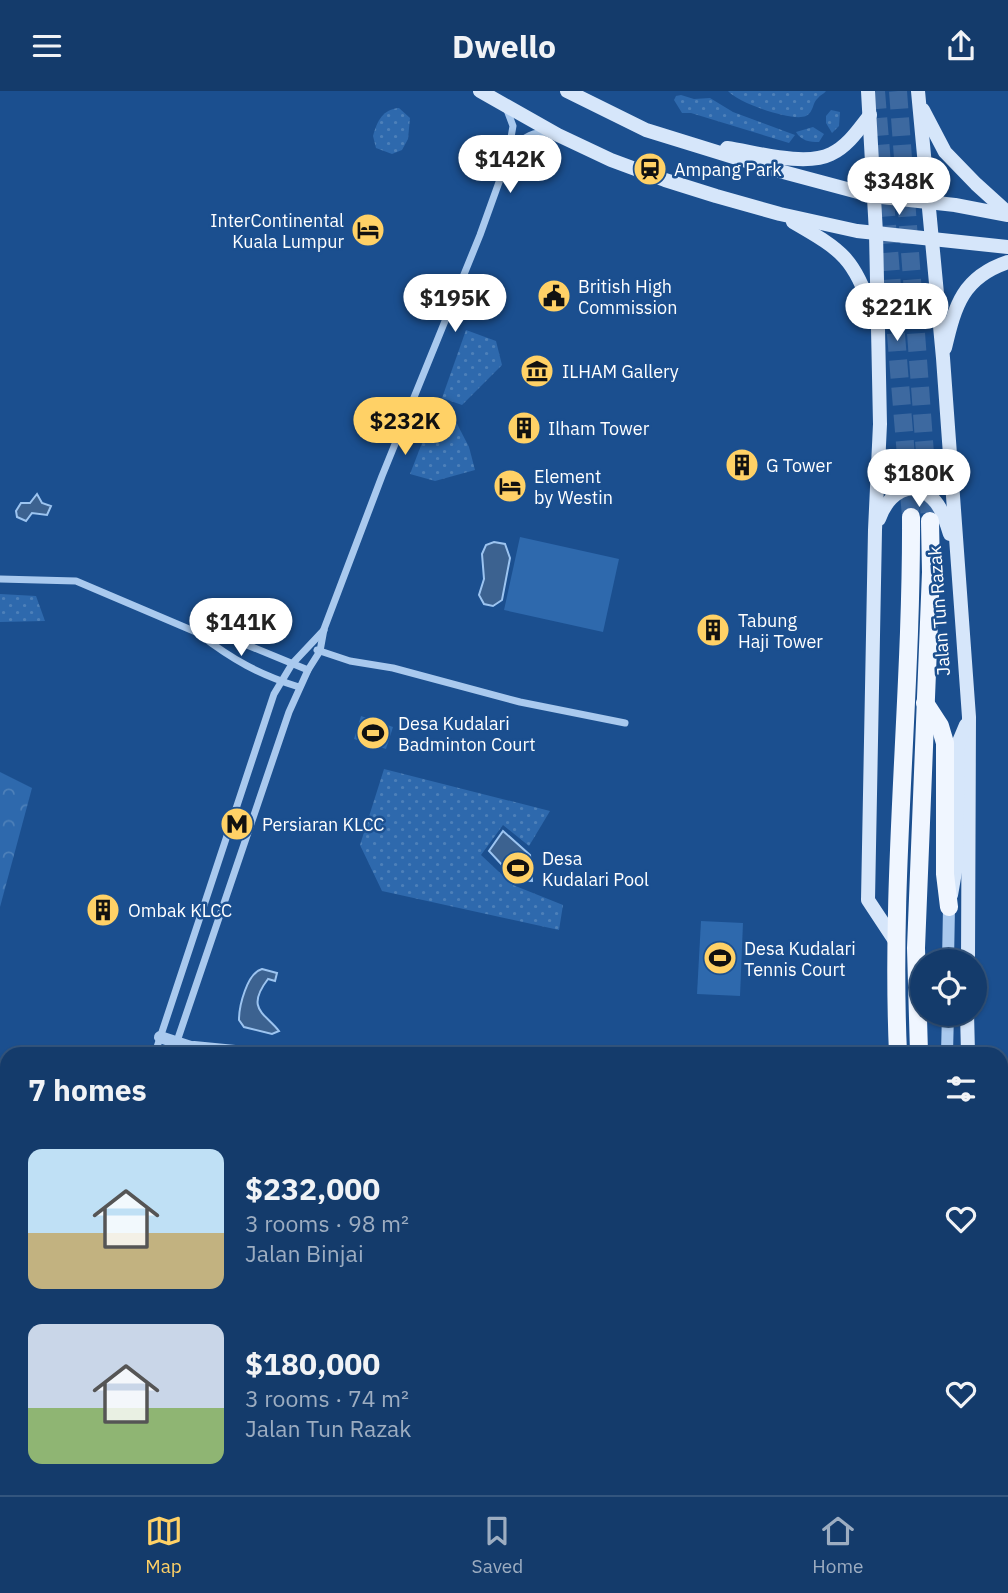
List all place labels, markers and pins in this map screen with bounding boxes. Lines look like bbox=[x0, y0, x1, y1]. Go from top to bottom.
pin: $142K bbox=[461, 135, 559, 195]
station icon: Ampang Park bbox=[631, 150, 669, 188]
pin: $348K bbox=[850, 157, 948, 217]
place label: Ampang Park bbox=[674, 158, 782, 181]
place label: InterContinental Kuala Lumpur bbox=[210, 209, 344, 253]
hotel icon: InterContinental Kuala Lumpur bbox=[349, 211, 387, 249]
pin: $195K bbox=[406, 275, 504, 334]
place label: British High Commission bbox=[578, 275, 677, 319]
public building icon: British High Commission bbox=[535, 277, 573, 315]
pin: $221K bbox=[848, 283, 946, 343]
museum icon: ILHAM Gallery bbox=[518, 352, 556, 390]
place label: ILHAM Gallery bbox=[562, 360, 679, 383]
pin: $232K bbox=[356, 397, 454, 457]
building icon: Ilham Tower bbox=[505, 409, 543, 447]
place label: Ilham Tower bbox=[548, 417, 650, 440]
building icon: G Tower bbox=[723, 446, 761, 484]
pin: $180K bbox=[870, 449, 968, 509]
place label: G Tower bbox=[766, 454, 832, 477]
place label: Element by Westin bbox=[534, 465, 613, 509]
hotel icon: Element by Westin bbox=[491, 467, 529, 505]
pin: $141K bbox=[192, 599, 290, 658]
place label: Tabung Haji Tower bbox=[738, 609, 823, 653]
building icon: Tabung Haji Tower bbox=[694, 611, 732, 649]
place label: Desa Kudalari Badminton Court bbox=[398, 712, 536, 756]
sports icon: Desa Kudalari Badminton Court bbox=[354, 714, 392, 752]
metro station icon: Persiaran KLCC bbox=[218, 805, 256, 843]
place label: Persiaran KLCC bbox=[262, 813, 385, 836]
place label: Desa Kudalari Pool bbox=[542, 847, 649, 891]
sports icon: Desa Kudalari Pool bbox=[499, 849, 537, 887]
building icon: Ombak KLCC bbox=[84, 891, 122, 929]
place label: Ombak KLCC bbox=[128, 899, 232, 922]
place label: Desa Kudalari Tennis Court bbox=[744, 937, 856, 981]
sports icon: Desa Kudalari Tennis Court bbox=[701, 939, 739, 977]

